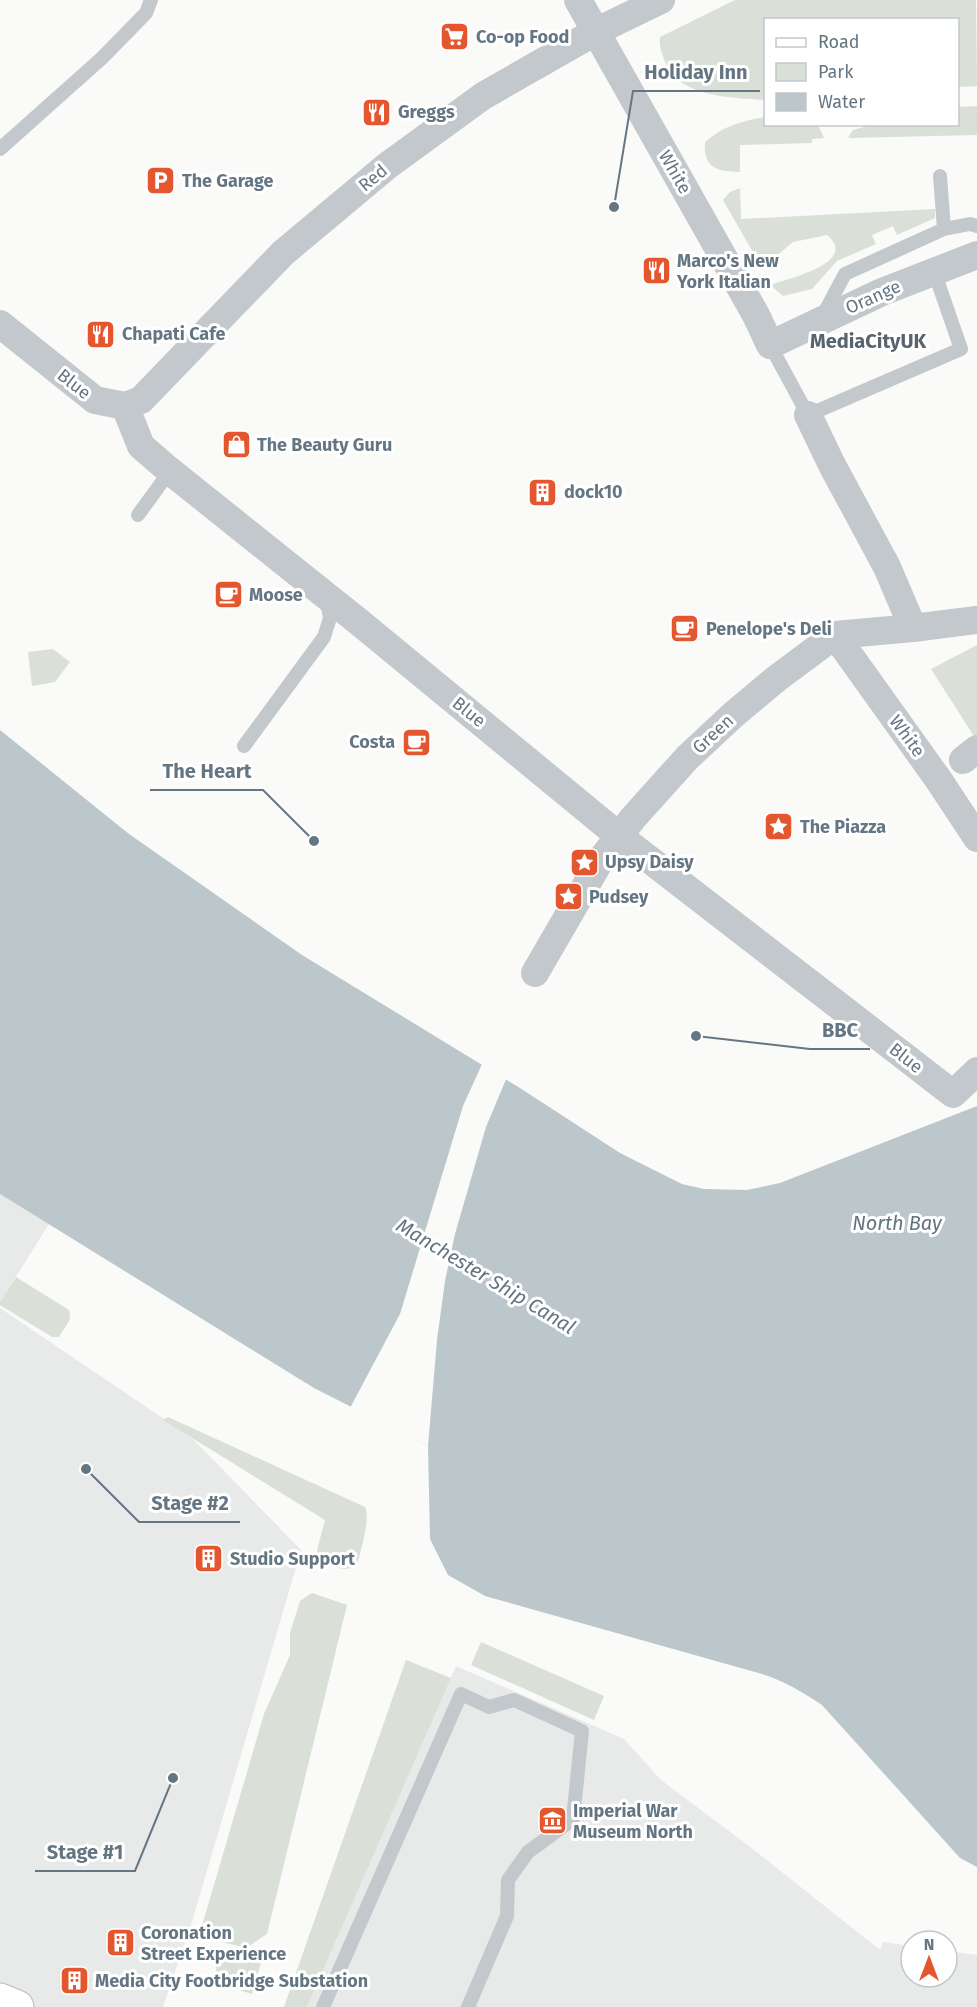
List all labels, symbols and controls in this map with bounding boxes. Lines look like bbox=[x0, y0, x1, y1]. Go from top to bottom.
legend bbox=[764, 18, 959, 126]
supermarket icon: Co-op Food bbox=[439, 21, 471, 53]
place label: Co-op Food bbox=[476, 26, 569, 48]
text: Road bbox=[818, 31, 860, 53]
callout: Holiday Inn bbox=[633, 53, 760, 91]
text: Holiday Inn bbox=[644, 60, 748, 84]
text: Park bbox=[818, 61, 854, 83]
text: Water bbox=[818, 91, 865, 113]
restaurant icon: Greggs bbox=[361, 96, 393, 128]
place label: Greggs bbox=[398, 101, 455, 123]
street label: White bbox=[654, 146, 696, 198]
street label: Red bbox=[354, 160, 392, 196]
parking icon: The Garage bbox=[145, 165, 177, 197]
place label: The Garage bbox=[182, 170, 274, 192]
place label: Marco's New York Italian bbox=[676, 250, 779, 293]
restaurant icon: Marco's New York Italian bbox=[640, 255, 672, 287]
street label: Orange bbox=[842, 275, 904, 319]
restaurant icon: Chapati Cafe bbox=[85, 318, 117, 350]
place label: Chapati Cafe bbox=[122, 323, 225, 345]
district label: MediaCityUK bbox=[810, 329, 926, 353]
street label: Blue bbox=[53, 364, 95, 404]
shop icon: The Beauty Guru bbox=[220, 429, 252, 461]
place label: The Beauty Guru bbox=[257, 434, 392, 456]
building icon: dock10 bbox=[527, 476, 559, 508]
place label: dock10 bbox=[564, 481, 623, 503]
cafe icon: Moose bbox=[212, 579, 244, 611]
place label: Moose bbox=[249, 584, 303, 606]
cafe icon: Penelope's Deli bbox=[669, 613, 701, 645]
place label: Penelope's Deli bbox=[706, 618, 832, 640]
street label: Blue bbox=[448, 692, 490, 732]
street label: Green bbox=[688, 710, 738, 758]
street label: White bbox=[884, 711, 930, 761]
cafe icon: Costa bbox=[400, 726, 432, 758]
place label: Costa bbox=[349, 731, 395, 753]
callout: The Heart bbox=[150, 752, 263, 790]
text: The Heart bbox=[163, 759, 252, 783]
place icon: The Piazza bbox=[763, 811, 795, 843]
place label: The Piazza bbox=[800, 816, 886, 838]
place icon: Upsy Daisy bbox=[568, 846, 600, 878]
place label: Upsy Daisy bbox=[605, 851, 694, 873]
place icon: Pudsey bbox=[552, 881, 584, 913]
place label: Pudsey bbox=[589, 886, 649, 908]
callout: BBC bbox=[810, 1011, 870, 1049]
text: BBC bbox=[822, 1018, 859, 1042]
street label: Blue bbox=[885, 1038, 927, 1078]
water label: North Bay bbox=[852, 1211, 943, 1235]
water label: Manchester Ship Canal bbox=[392, 1213, 580, 1339]
callout: Stage #2 bbox=[139, 1484, 240, 1522]
text: Stage #2 bbox=[151, 1491, 229, 1515]
building icon: Studio Support bbox=[193, 1543, 225, 1575]
place label: Studio Support bbox=[230, 1548, 356, 1570]
place label: Imperial War Museum North bbox=[573, 1800, 693, 1843]
museum icon: Imperial War Museum North bbox=[536, 1805, 568, 1837]
callout: Stage #1 bbox=[35, 1833, 135, 1871]
text: Stage #1 bbox=[47, 1840, 123, 1864]
place label: Coronation Street Experience bbox=[141, 1922, 286, 1965]
building icon: Coronation Street Experience bbox=[104, 1927, 136, 1959]
north arrow bbox=[899, 1929, 959, 1989]
text: N bbox=[924, 1935, 934, 1954]
building icon: Media City Footbridge Substation bbox=[58, 1965, 90, 1997]
place label: Media City Footbridge Substation bbox=[95, 1970, 368, 1992]

